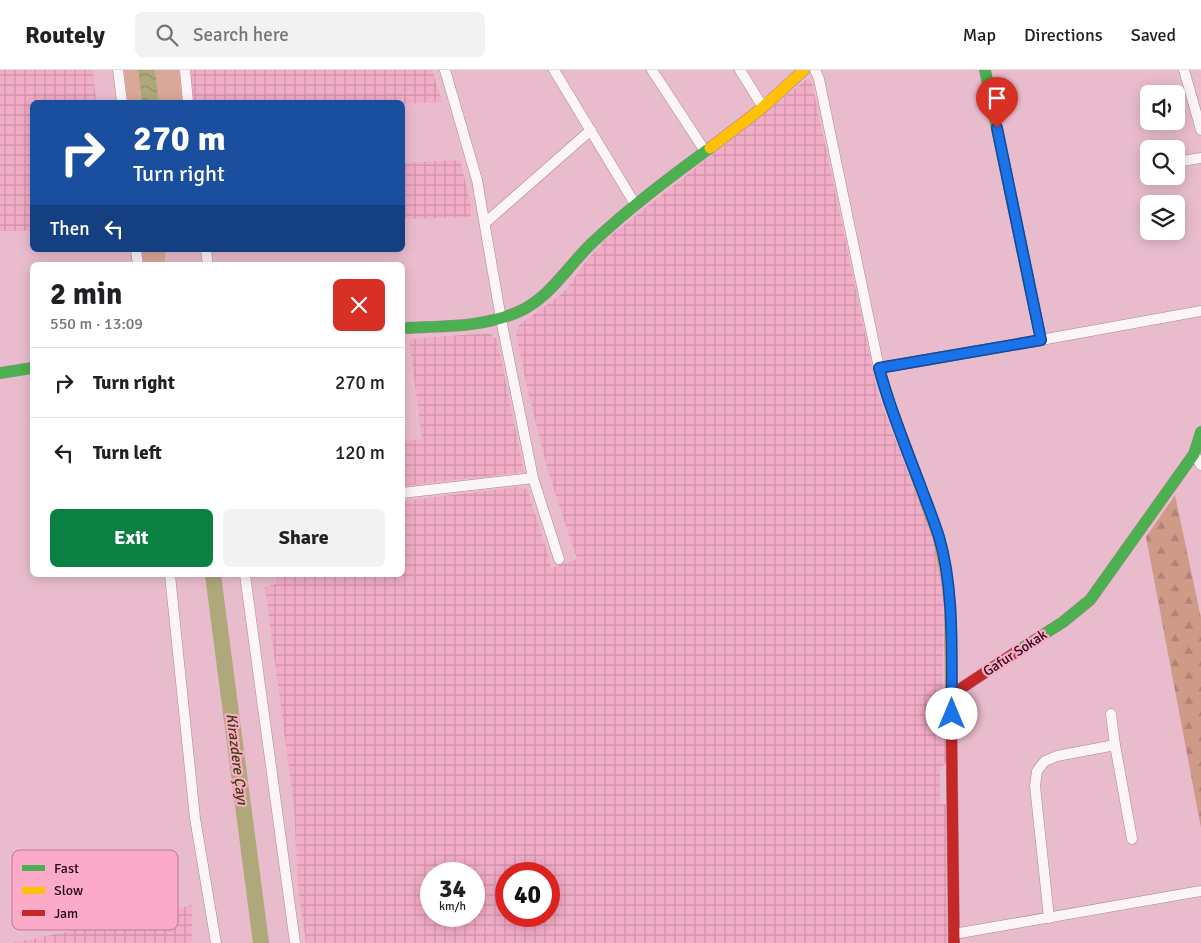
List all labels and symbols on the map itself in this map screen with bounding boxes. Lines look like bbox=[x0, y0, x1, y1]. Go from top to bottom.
pin bbox=[976, 77, 1018, 128]
street label: Gafur Sokak bbox=[980, 626, 1050, 680]
position arrow bbox=[925, 687, 977, 739]
water label: Kirazdere Çayı bbox=[222, 712, 252, 807]
legend bbox=[12, 850, 178, 930]
text: Fast bbox=[54, 860, 79, 877]
speed limit sign: 40 bbox=[495, 862, 560, 927]
text: Slow bbox=[54, 882, 83, 899]
text: Jam bbox=[54, 905, 78, 922]

